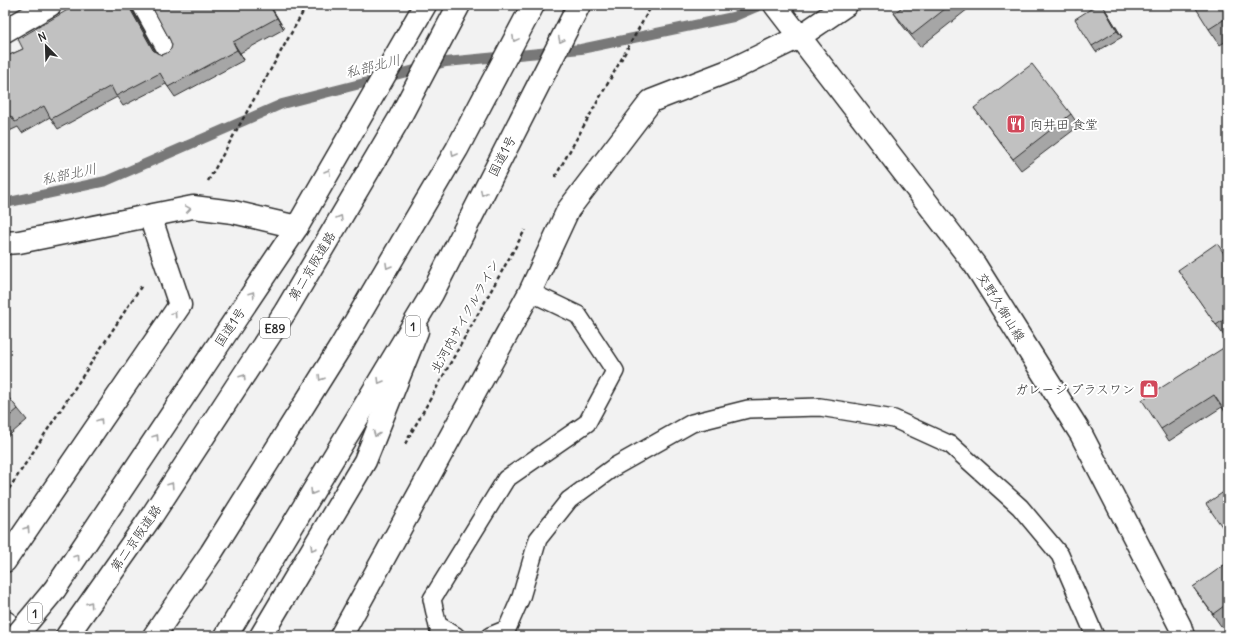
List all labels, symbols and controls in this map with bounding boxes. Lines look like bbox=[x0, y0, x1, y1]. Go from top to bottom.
north arrow bbox=[26, 26, 66, 66]
text: N bbox=[36, 29, 48, 45]
one-way arrow bbox=[512, 35, 520, 43]
one-way arrow bbox=[558, 36, 566, 43]
water label: 私部北川 bbox=[344, 50, 402, 82]
restaurant icon: 向井田 食堂 bbox=[1005, 113, 1027, 135]
place label: 向井田 食堂 bbox=[1030, 116, 1098, 133]
street label: 国道1号 bbox=[484, 132, 520, 180]
one-way arrow bbox=[451, 150, 458, 157]
water label: 私部北川 bbox=[40, 159, 98, 189]
one-way arrow bbox=[324, 169, 331, 176]
one-way arrow bbox=[480, 189, 488, 196]
one-way arrow bbox=[185, 205, 191, 213]
one-way arrow bbox=[336, 215, 343, 222]
street label: 第二京阪道路 bbox=[285, 228, 339, 304]
street label: 北河内サイクルライン bbox=[427, 256, 503, 376]
one-way arrow bbox=[385, 262, 392, 269]
street label: 交野久御山線 bbox=[973, 269, 1029, 345]
one-way arrow bbox=[247, 291, 255, 298]
street label: 国道1号 bbox=[211, 304, 249, 350]
one-way arrow bbox=[169, 311, 176, 318]
road number: 1 bbox=[406, 316, 420, 336]
road number: E89 bbox=[260, 318, 290, 338]
one-way arrow bbox=[319, 373, 326, 380]
one-way arrow bbox=[238, 374, 245, 381]
one-way arrow bbox=[377, 377, 385, 384]
shop icon: ガレージ プラスワン bbox=[1138, 378, 1160, 400]
place label: ガレージ プラスワン bbox=[1015, 381, 1135, 398]
one-way arrow bbox=[95, 418, 103, 425]
one-way arrow bbox=[372, 431, 380, 438]
one-way arrow bbox=[152, 434, 159, 441]
one-way arrow bbox=[166, 482, 174, 489]
one-way arrow bbox=[310, 488, 318, 495]
street label: 第二京阪道路 bbox=[107, 501, 165, 575]
one-way arrow bbox=[22, 526, 29, 533]
one-way arrow bbox=[311, 544, 318, 551]
one-way arrow bbox=[72, 554, 79, 561]
one-way arrow bbox=[85, 601, 93, 608]
road number: 1 bbox=[28, 603, 42, 623]

